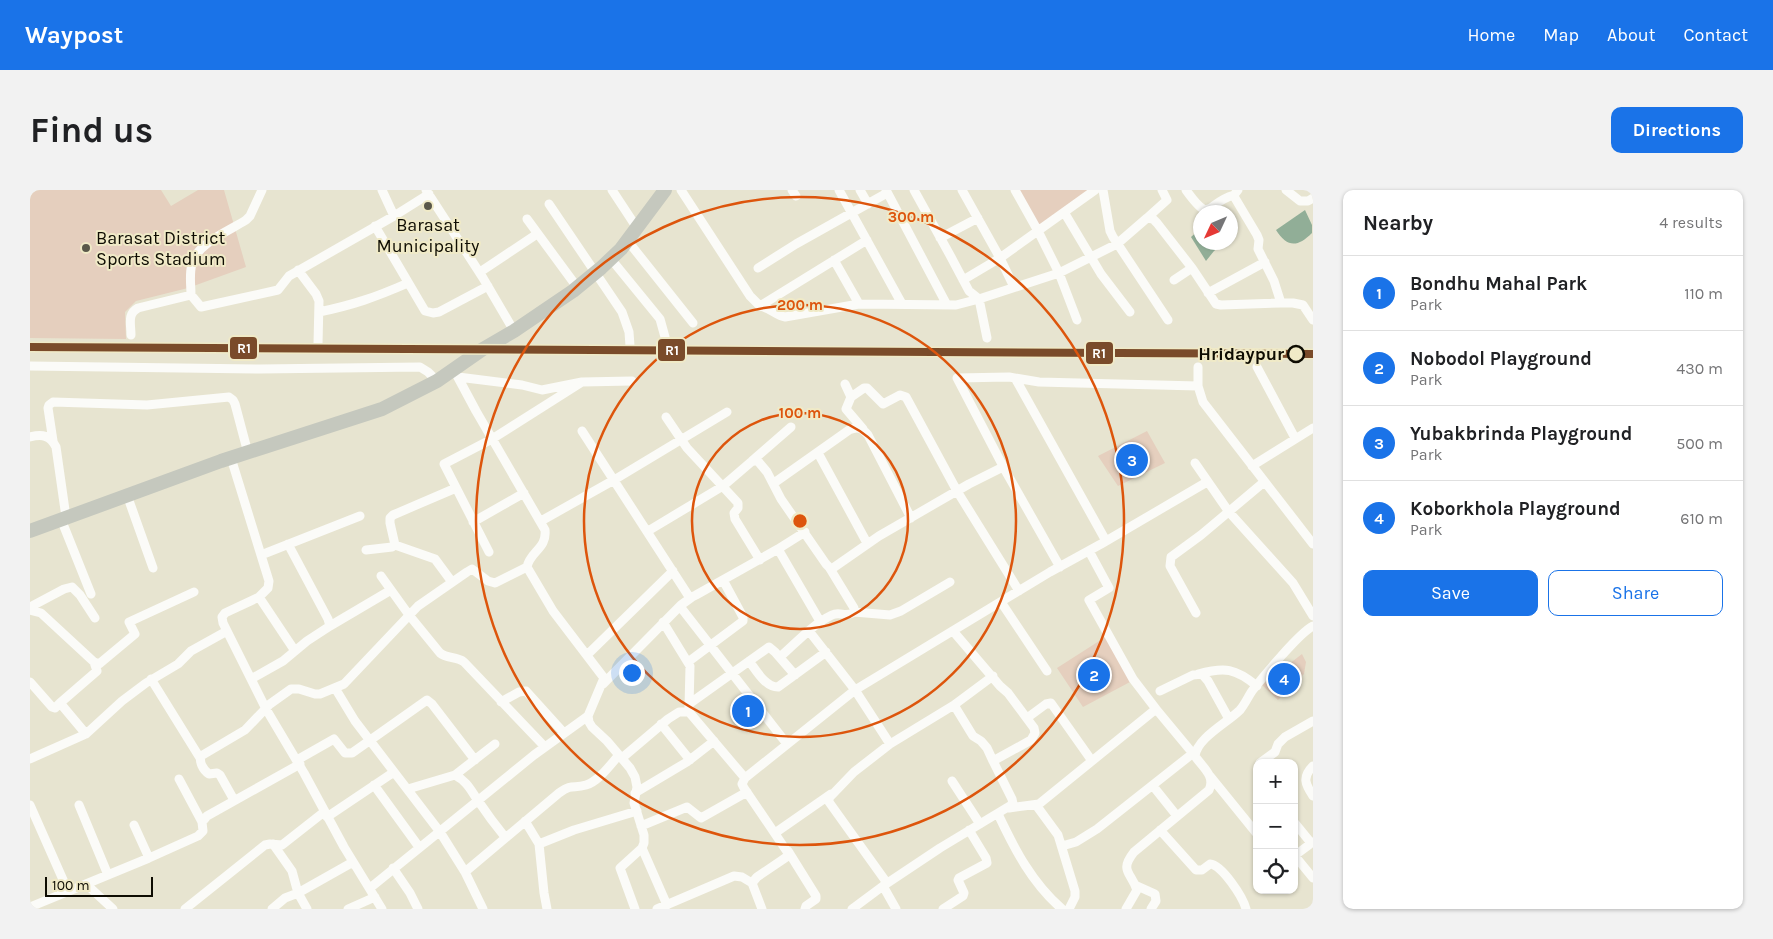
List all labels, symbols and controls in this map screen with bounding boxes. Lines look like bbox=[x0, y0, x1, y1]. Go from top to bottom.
text: Waypost bbox=[25, 21, 123, 49]
text: Home bbox=[1467, 24, 1515, 46]
text: Map bbox=[1543, 24, 1579, 46]
text: About bbox=[1607, 24, 1656, 46]
text: Contact bbox=[1684, 24, 1748, 46]
button: Directions bbox=[1611, 107, 1743, 153]
text: Find us bbox=[30, 110, 153, 151]
marker: Barasat Municipality bbox=[422, 200, 434, 212]
north arrow bbox=[1193, 205, 1238, 250]
text: 300 m bbox=[888, 208, 934, 226]
text: Nearby bbox=[1363, 211, 1433, 235]
text: 4 results bbox=[1659, 213, 1723, 232]
place label: Barasat Municipality bbox=[376, 214, 480, 257]
place label: Barasat District Sports Stadium bbox=[96, 227, 226, 270]
marker: Barasat District Sports Stadium bbox=[80, 242, 92, 254]
text: Bondhu Mahal Park bbox=[1410, 273, 1587, 295]
text: 1 bbox=[1376, 284, 1382, 303]
text: 110 m bbox=[1684, 284, 1723, 303]
text: Park bbox=[1410, 295, 1442, 314]
text: 200 m bbox=[777, 296, 823, 314]
line badge: R1 bbox=[229, 336, 258, 360]
line badge: R1 bbox=[657, 338, 686, 362]
text: R1 bbox=[237, 340, 251, 357]
line badge: R1 bbox=[1085, 341, 1114, 365]
text: R1 bbox=[665, 342, 679, 359]
place label: Hridaypur bbox=[1198, 343, 1284, 365]
text: R1 bbox=[1092, 345, 1106, 362]
marker: Hridaypur bbox=[1287, 345, 1305, 363]
text: Nobodol Playground bbox=[1410, 348, 1592, 370]
text: 2 bbox=[1374, 359, 1384, 378]
text: 430 m bbox=[1676, 359, 1723, 378]
text: Park bbox=[1410, 370, 1442, 389]
text: 100 m bbox=[779, 404, 821, 422]
text: Yubakbrinda Playground bbox=[1410, 423, 1632, 445]
text: 3 bbox=[1374, 434, 1384, 453]
text: 500 m bbox=[1676, 434, 1723, 453]
pin: 3 bbox=[1116, 441, 1148, 479]
text: Park bbox=[1410, 445, 1442, 464]
text: Koborkhola Playground bbox=[1410, 498, 1621, 520]
text: 4 bbox=[1374, 509, 1384, 528]
text: 610 m bbox=[1680, 509, 1723, 528]
centre of rings bbox=[791, 512, 809, 530]
text: Park bbox=[1410, 520, 1442, 539]
button: Save bbox=[1363, 570, 1538, 616]
button: Share bbox=[1548, 570, 1723, 616]
pin: 2 bbox=[1078, 656, 1110, 694]
your location bbox=[619, 660, 645, 686]
pin: 4 bbox=[1268, 660, 1300, 698]
pin: 1 bbox=[732, 692, 764, 730]
map controls bbox=[1253, 759, 1298, 894]
button: + bbox=[1253, 759, 1298, 804]
button: − bbox=[1253, 804, 1298, 849]
button: locate bbox=[1253, 849, 1298, 894]
scale bar bbox=[45, 874, 152, 897]
text: 100 m bbox=[52, 877, 90, 894]

